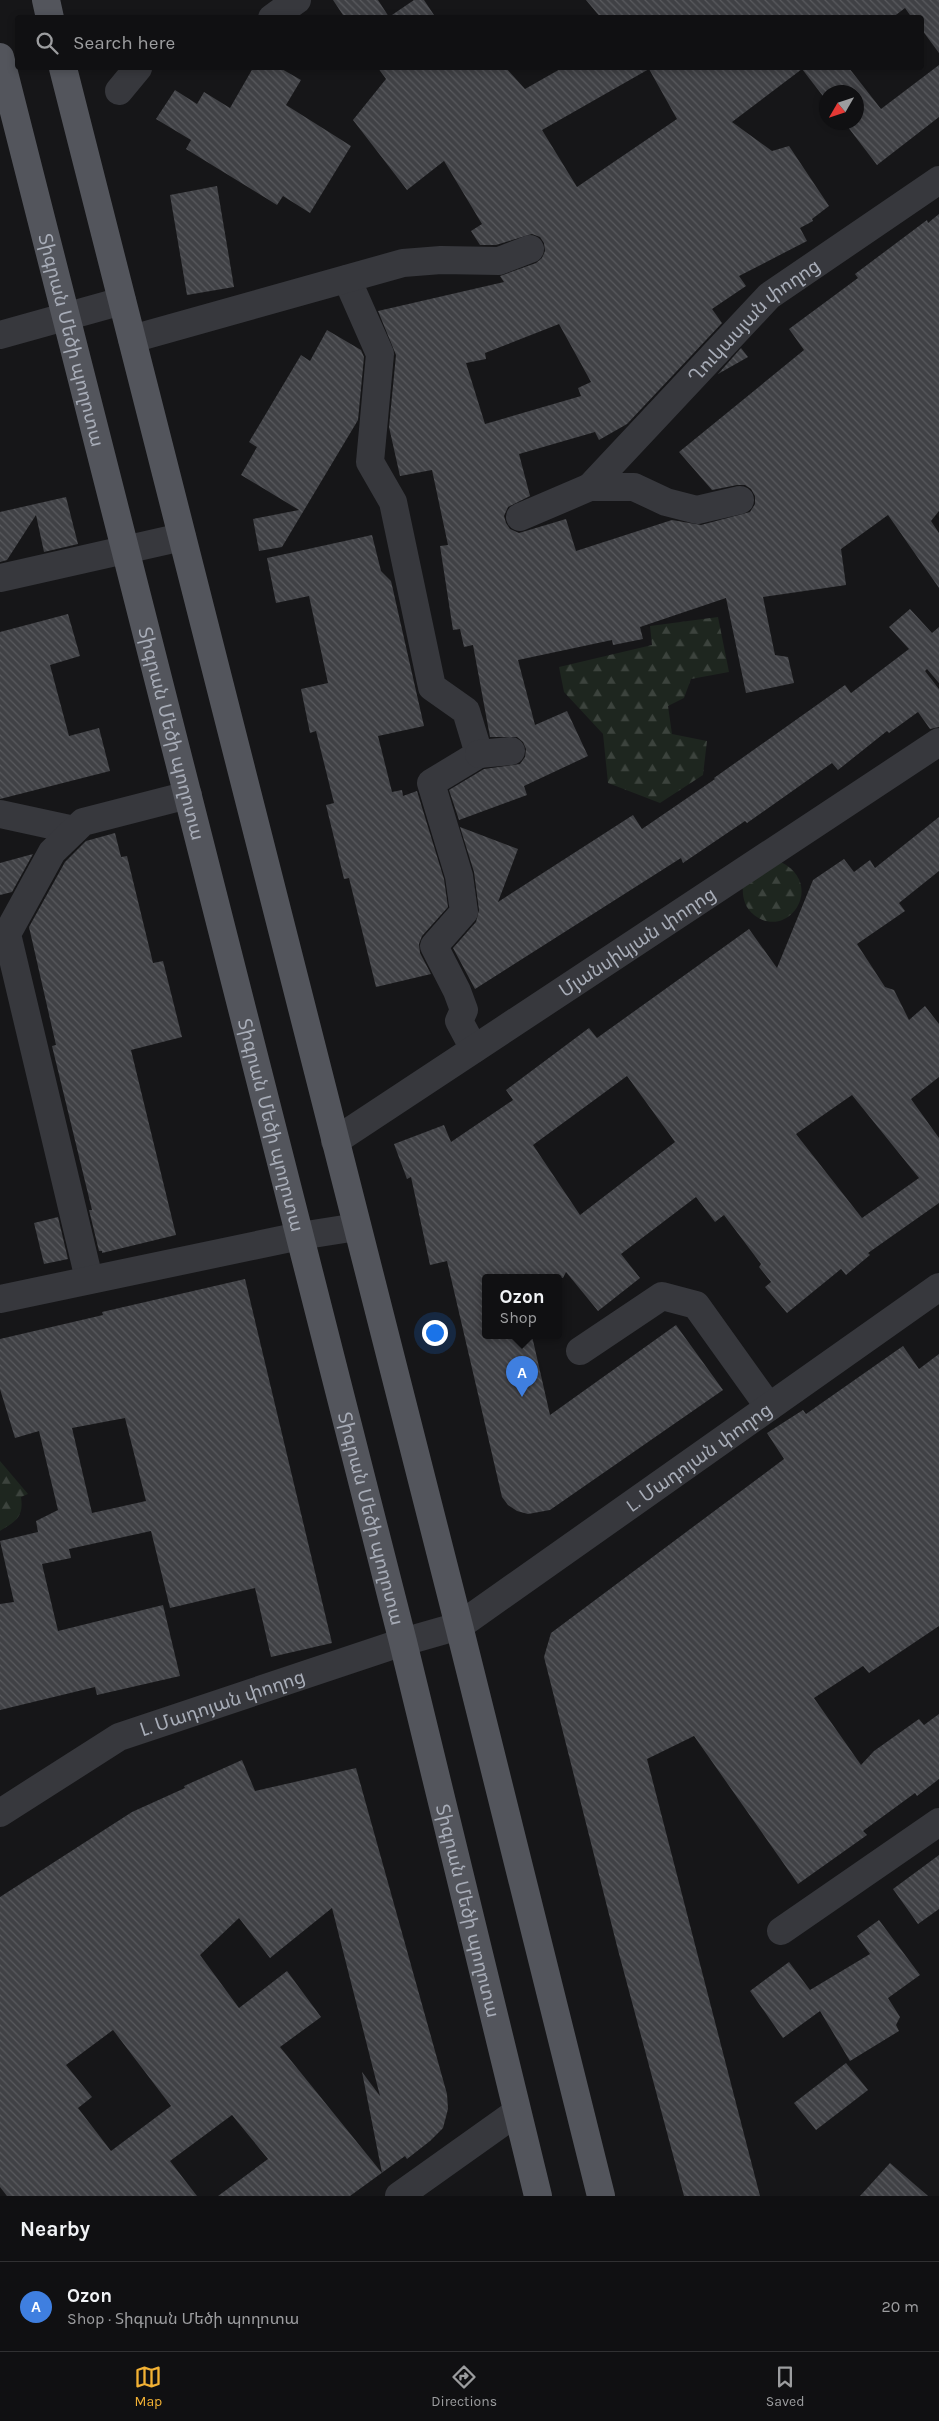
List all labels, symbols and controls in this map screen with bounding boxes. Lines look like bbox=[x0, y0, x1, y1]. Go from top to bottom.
search box bbox=[15, 15, 924, 70]
icon: search bbox=[33, 29, 61, 57]
text: Search here bbox=[73, 32, 175, 54]
north arrow bbox=[819, 85, 864, 130]
street label: Տիգրան Մեծի պողոտա bbox=[33, 231, 109, 449]
street label: Ղուկասյան փողոց bbox=[684, 255, 824, 388]
street label: Տիգրան Մեծի պողոտա bbox=[133, 625, 209, 843]
street label: Մյանսիկյան փողոց bbox=[555, 883, 720, 1002]
street label: Տիգրան Մեծի պողոտա bbox=[233, 1016, 308, 1234]
popup bbox=[482, 1274, 562, 1339]
text: Ozon bbox=[500, 1286, 544, 1308]
text: Shop bbox=[500, 1308, 537, 1327]
your location bbox=[422, 1320, 448, 1346]
pin: A bbox=[506, 1356, 538, 1397]
street label: L. Մադոյան փողոց bbox=[622, 1399, 776, 1517]
street label: Տիգրան Մեծի պողոտա bbox=[333, 1410, 408, 1628]
street label: Լ. Մադոյան փողոց bbox=[137, 1666, 308, 1741]
street label: Տիգրան Մեծի պողոտա bbox=[431, 1802, 504, 2020]
text: Nearby bbox=[20, 2217, 90, 2241]
text: Ozon bbox=[67, 2285, 112, 2307]
text: A bbox=[31, 2297, 41, 2316]
text: 20 m bbox=[881, 2297, 919, 2316]
text: Shop · Տիգրան Մեծի պողոտա bbox=[67, 2309, 299, 2328]
tab: Map bbox=[134, 2363, 162, 2410]
tab: Directions bbox=[431, 2363, 497, 2410]
tab: Saved bbox=[766, 2363, 805, 2410]

